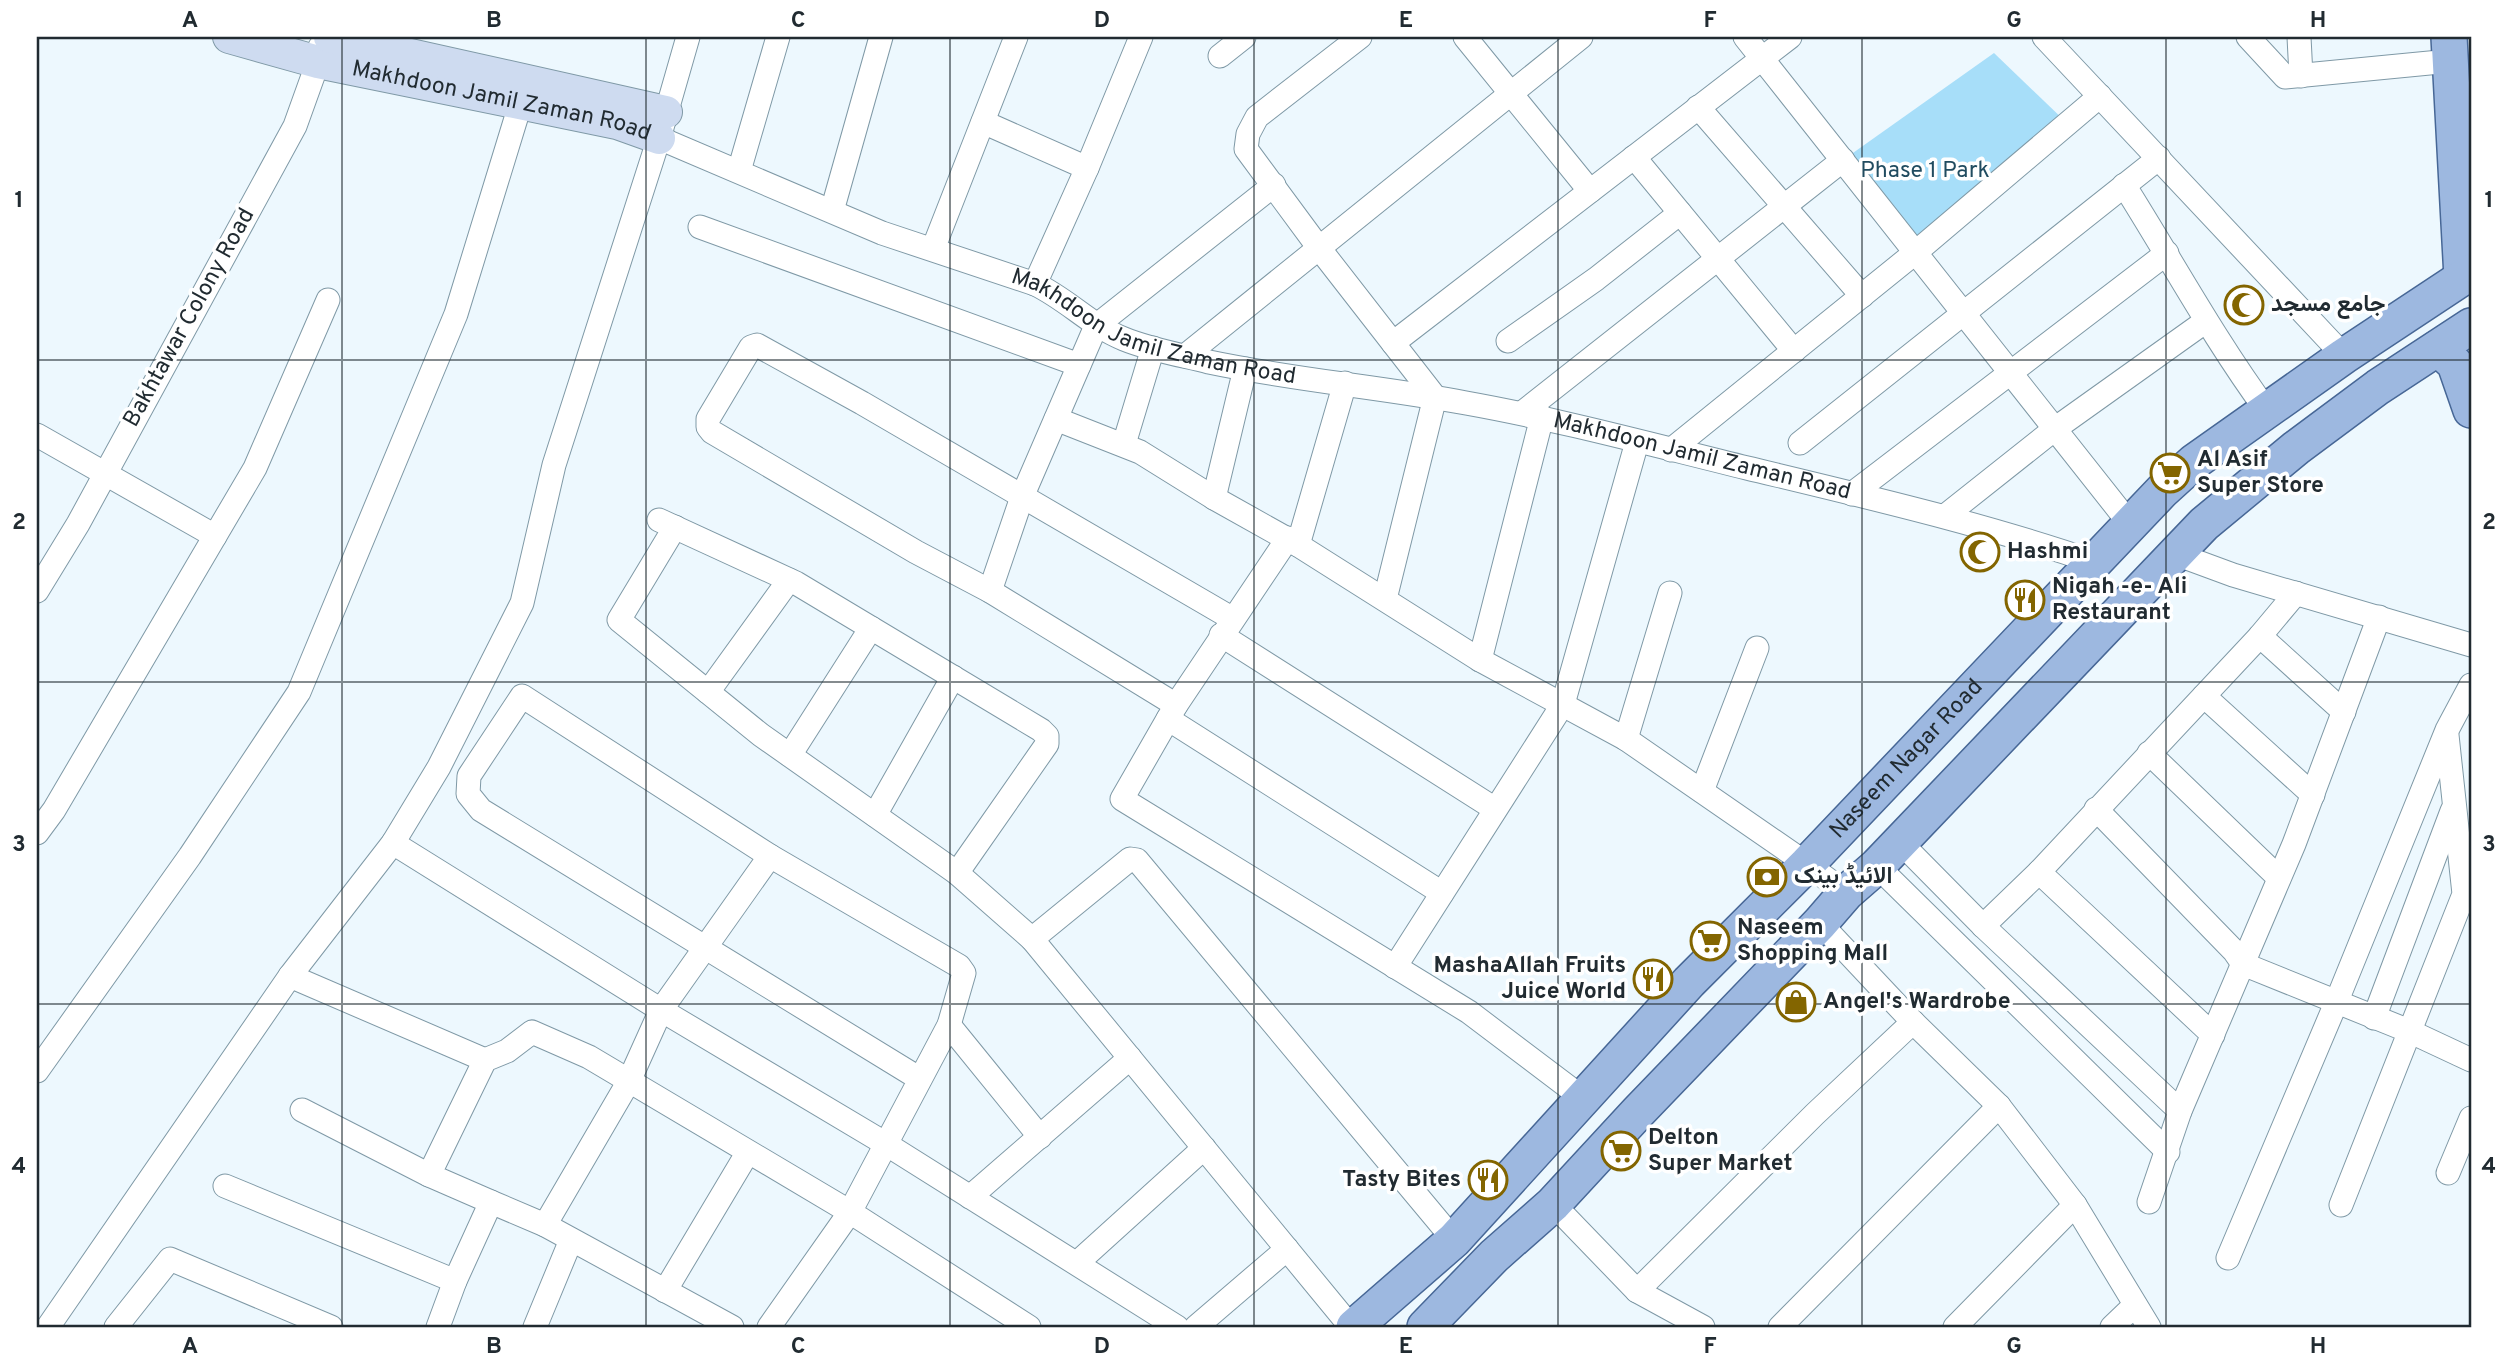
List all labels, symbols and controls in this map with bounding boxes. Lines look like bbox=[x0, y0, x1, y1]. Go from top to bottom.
text: A bbox=[182, 7, 198, 36]
text: B bbox=[486, 7, 502, 36]
text: C bbox=[791, 7, 805, 36]
text: D bbox=[1094, 7, 1110, 36]
text: E bbox=[1399, 7, 1413, 36]
text: F bbox=[1703, 7, 1717, 36]
text: G bbox=[2006, 7, 2022, 36]
text: H bbox=[2310, 7, 2326, 36]
street label: Makhdoon Jamil Zaman Road bbox=[349, 55, 655, 148]
park label: Phase 1 Park bbox=[1860, 157, 1990, 186]
text: 1 bbox=[14, 187, 24, 216]
text: 1 bbox=[2484, 187, 2494, 216]
street label: Bakhtawar Colony Road bbox=[118, 203, 262, 433]
street label: Makhdoon Jamil Zaman Road bbox=[1007, 263, 1298, 392]
mosque icon: جامع مسجد bbox=[2223, 284, 2265, 326]
place label: جامع مسجد bbox=[2271, 291, 2385, 320]
street label: Makhdoon Jamil Zaman Road bbox=[1550, 407, 1854, 507]
place label: Al Asif Super Store bbox=[2197, 446, 2324, 501]
supermarket icon: Al Asif Super Store bbox=[2149, 452, 2191, 494]
text: 2 bbox=[12, 509, 26, 538]
text: 2 bbox=[2482, 509, 2496, 538]
mosque icon: Hashmi bbox=[1959, 531, 2001, 573]
place label: Hashmi bbox=[2007, 538, 2088, 567]
place label: Nigah -e- Ali Restaurant bbox=[2052, 573, 2187, 628]
restaurant icon: Nigah -e- Ali Restaurant bbox=[2004, 579, 2046, 621]
street label: Naseem Nagar Road bbox=[1824, 673, 1990, 845]
text: 3 bbox=[12, 831, 26, 860]
text: 3 bbox=[2482, 831, 2496, 860]
bank icon: الائیڈ بینک bbox=[1746, 856, 1788, 898]
place label: الائیڈ بینک bbox=[1794, 863, 1892, 892]
place label: Naseem Shopping Mall bbox=[1737, 914, 1888, 969]
supermarket icon: Naseem Shopping Mall bbox=[1689, 920, 1731, 962]
place label: MashaAllah Fruits Juice World bbox=[1433, 952, 1626, 1007]
restaurant icon: MashaAllah Fruits Juice World bbox=[1632, 958, 1674, 1000]
shop icon: Angel's Wardrobe bbox=[1775, 981, 1817, 1023]
place label: Angel's Wardrobe bbox=[1823, 988, 2010, 1017]
place label: Delton Super Market bbox=[1648, 1124, 1792, 1179]
supermarket icon: Delton Super Market bbox=[1600, 1130, 1642, 1172]
text: 4 bbox=[12, 1153, 26, 1182]
text: 4 bbox=[2482, 1153, 2496, 1182]
restaurant icon: Tasty Bites bbox=[1467, 1159, 1509, 1201]
place label: Tasty Bites bbox=[1342, 1166, 1461, 1195]
text: A bbox=[182, 1333, 198, 1362]
text: B bbox=[486, 1333, 502, 1362]
text: C bbox=[791, 1333, 805, 1362]
text: D bbox=[1094, 1333, 1110, 1362]
text: E bbox=[1399, 1333, 1413, 1362]
text: F bbox=[1703, 1333, 1717, 1362]
text: G bbox=[2006, 1333, 2022, 1362]
text: H bbox=[2310, 1333, 2326, 1362]

